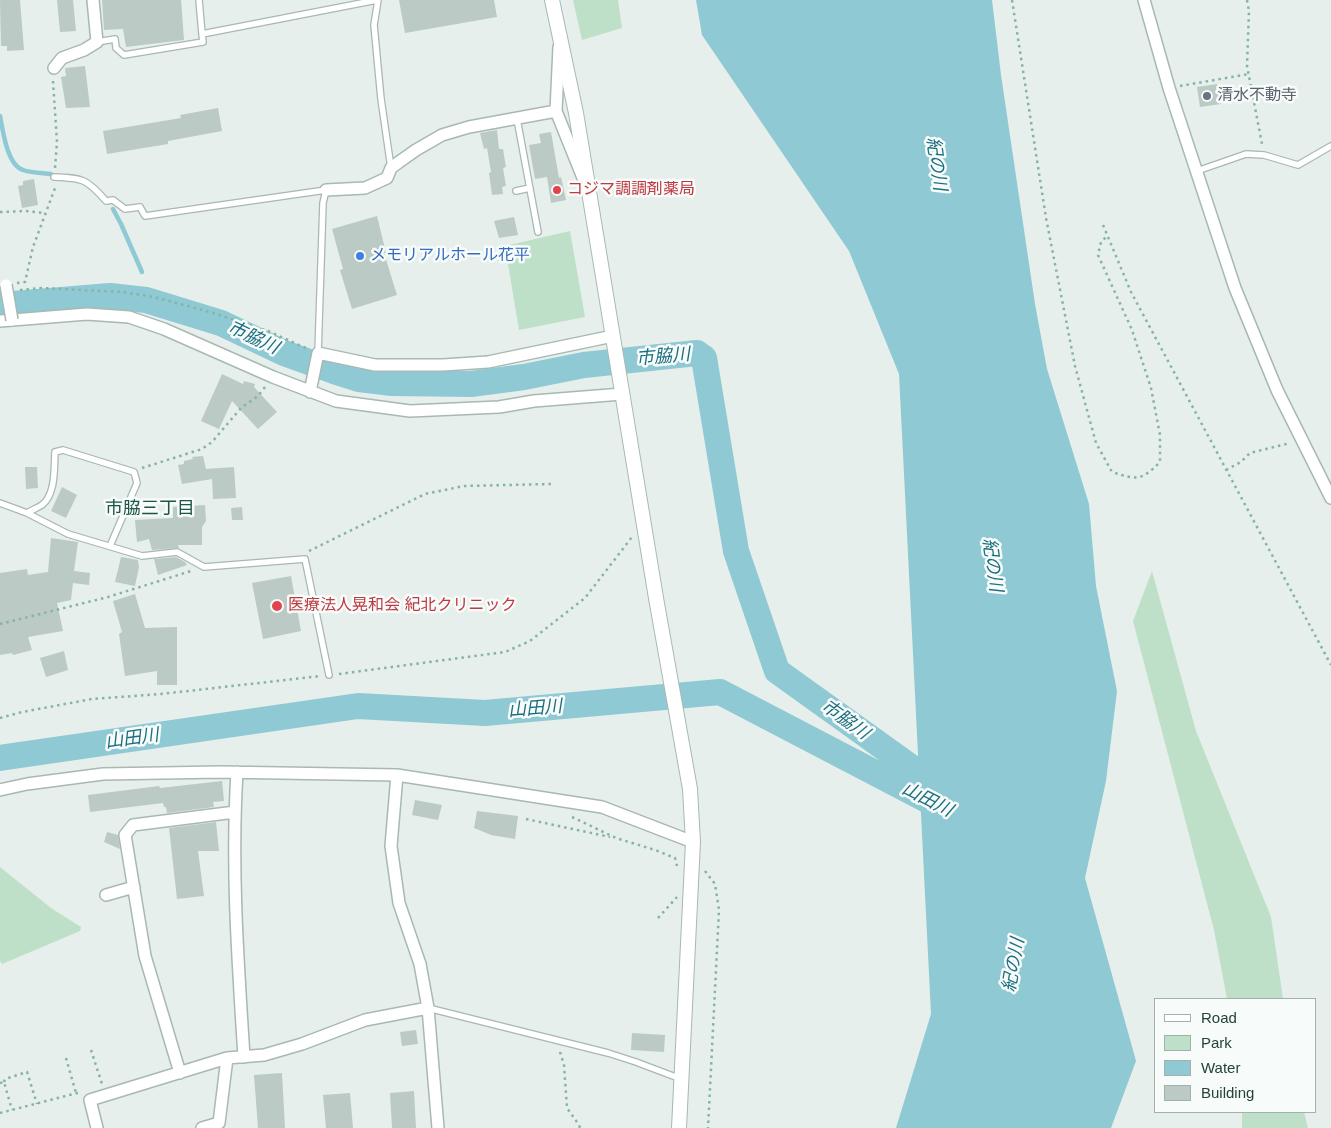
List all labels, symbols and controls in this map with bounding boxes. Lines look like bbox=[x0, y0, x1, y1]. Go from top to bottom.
place label: 清水不動寺 bbox=[1217, 86, 1297, 106]
marker: 清水不動寺 bbox=[1201, 90, 1213, 102]
water label: 紀の川 bbox=[922, 136, 950, 192]
place label: コジマ調調剤薬局 bbox=[567, 180, 695, 200]
marker: コジマ調調剤薬局 bbox=[551, 184, 563, 196]
place label: メモリアルホール花平 bbox=[370, 246, 530, 266]
marker: メモリアルホール花平 bbox=[354, 250, 366, 262]
water label: 市脇川 bbox=[224, 317, 282, 359]
water label: 市脇川 bbox=[635, 344, 691, 370]
district label: 市脇三丁目 bbox=[105, 498, 195, 520]
water label: 紀の川 bbox=[978, 537, 1006, 593]
place label: 医療法人晃和会 紀北クリニック bbox=[288, 596, 516, 616]
marker: 医療法人晃和会 紀北クリニック bbox=[270, 599, 284, 613]
water label: 市脇川 bbox=[817, 695, 873, 745]
water label: 山田川 bbox=[507, 696, 563, 722]
water label: 山田川 bbox=[104, 725, 160, 753]
water label: 山田川 bbox=[898, 778, 956, 822]
water label: 紀の川 bbox=[999, 937, 1029, 993]
legend bbox=[1154, 998, 1316, 1113]
text: Road bbox=[1201, 1009, 1237, 1026]
text: Park bbox=[1201, 1034, 1232, 1051]
text: Water bbox=[1201, 1059, 1240, 1076]
text: Building bbox=[1201, 1084, 1254, 1101]

